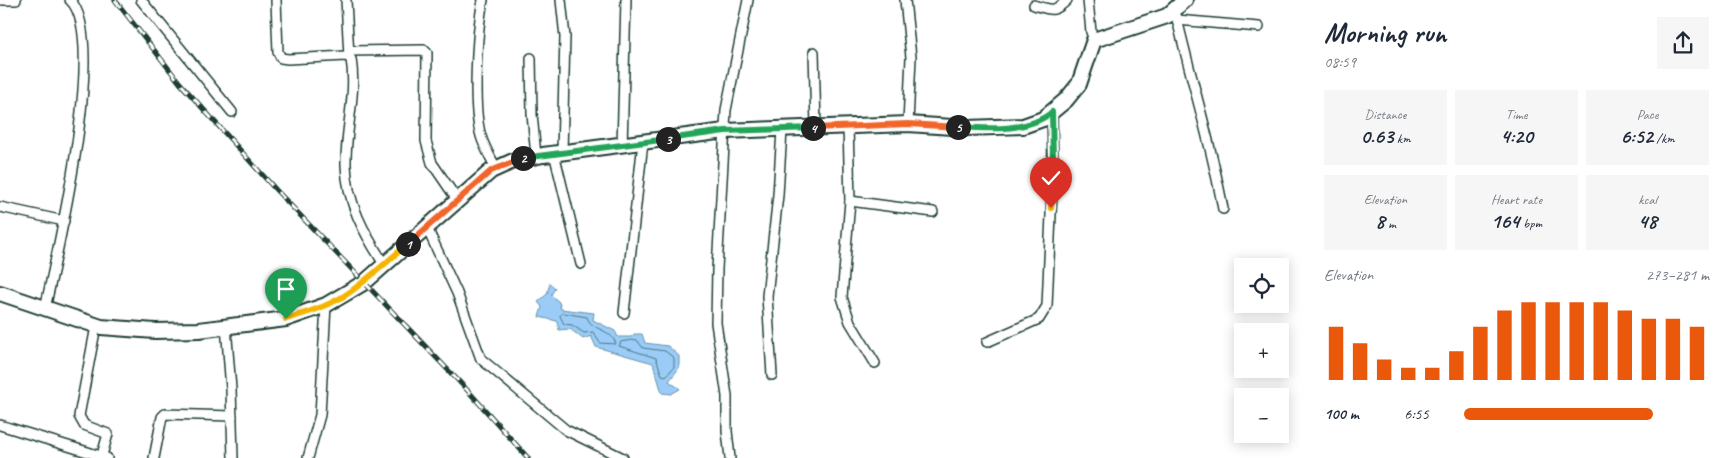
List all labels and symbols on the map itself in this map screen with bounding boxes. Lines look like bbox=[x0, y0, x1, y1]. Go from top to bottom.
pin: 5 bbox=[946, 114, 970, 140]
pin: 4 bbox=[800, 116, 826, 140]
pin: 3 bbox=[656, 126, 680, 152]
pin: 2 bbox=[510, 146, 536, 170]
pin bbox=[1030, 157, 1072, 208]
pin: 1 bbox=[396, 232, 420, 256]
pin bbox=[265, 268, 307, 319]

